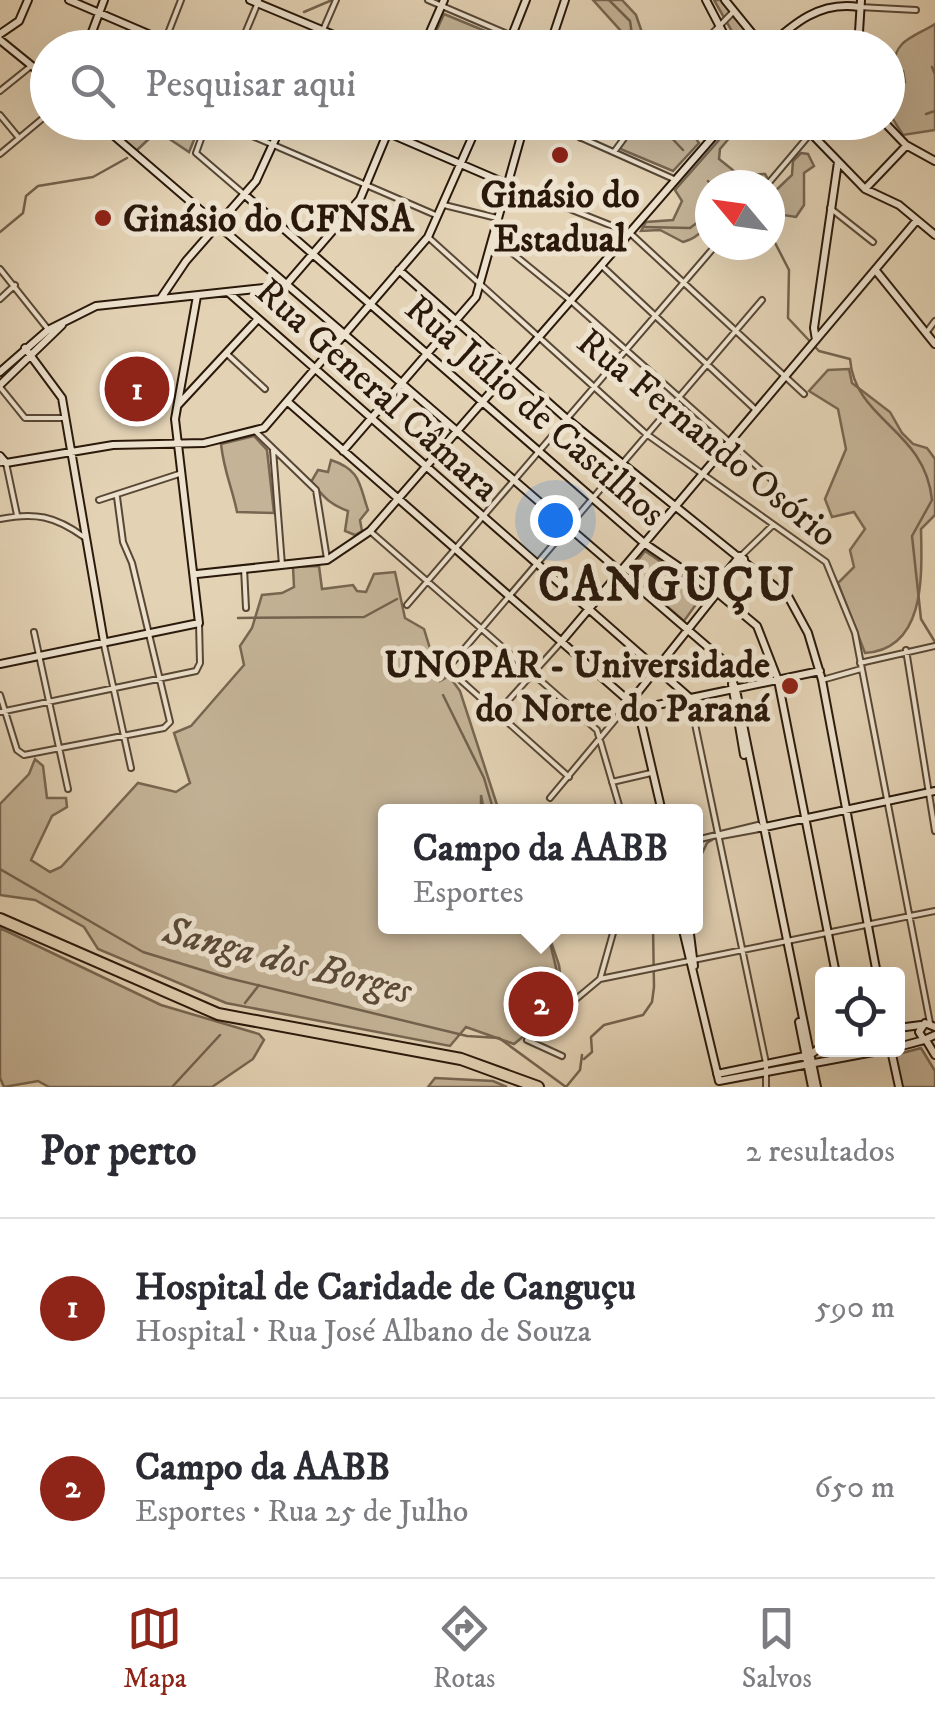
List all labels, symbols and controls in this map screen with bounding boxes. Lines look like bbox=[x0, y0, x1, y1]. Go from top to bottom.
search box bbox=[30, 30, 905, 140]
icon: search bbox=[65, 58, 120, 113]
text: Pesquisar aqui bbox=[145, 61, 356, 109]
marker: Ginásio do Estadual bbox=[549, 144, 571, 166]
north arrow bbox=[695, 170, 785, 260]
place label: Ginásio do Estadual bbox=[481, 172, 639, 264]
place label: Ginásio do CFNSA bbox=[123, 196, 415, 244]
marker: Ginásio do CFNSA bbox=[92, 207, 114, 229]
street label: Rua General Câmara bbox=[245, 268, 509, 513]
street label: Rua Júlio de Castilhos bbox=[394, 285, 675, 538]
street label: Rua Fernando Osório bbox=[567, 319, 847, 558]
pin: 1 bbox=[104, 352, 170, 426]
your location bbox=[530, 495, 581, 546]
district label: CANGUÇU bbox=[538, 556, 796, 616]
place label: UNOPAR - Universidade do Norte do Paraná bbox=[384, 642, 771, 734]
marker: UNOPAR - Universidade do Norte do Paraná bbox=[779, 675, 801, 697]
popup bbox=[378, 804, 703, 934]
text: Campo da AABB bbox=[413, 825, 668, 873]
text: Esportes bbox=[413, 873, 524, 913]
water label: Sanga dos Borges bbox=[157, 907, 417, 1017]
pin: 2 bbox=[508, 966, 574, 1042]
map controls bbox=[815, 967, 905, 1057]
button: locate bbox=[815, 967, 905, 1057]
text: Por perto bbox=[40, 1126, 197, 1178]
text: 2 resultados bbox=[746, 1132, 895, 1172]
text: Hospital de Caridade de Canguçu bbox=[135, 1264, 636, 1312]
text: 1 bbox=[67, 1288, 78, 1328]
text: 590 m bbox=[815, 1288, 895, 1328]
text: Hospital · Rua José Albano de Souza bbox=[135, 1312, 591, 1352]
text: Campo da AABB bbox=[135, 1444, 390, 1492]
text: 2 bbox=[65, 1468, 80, 1508]
text: 650 m bbox=[814, 1468, 895, 1508]
text: Esportes · Rua 25 de Julho bbox=[135, 1492, 468, 1532]
tab: Mapa bbox=[123, 1601, 187, 1696]
tab: Rotas bbox=[433, 1601, 495, 1696]
tab: Salvos bbox=[742, 1601, 812, 1696]

